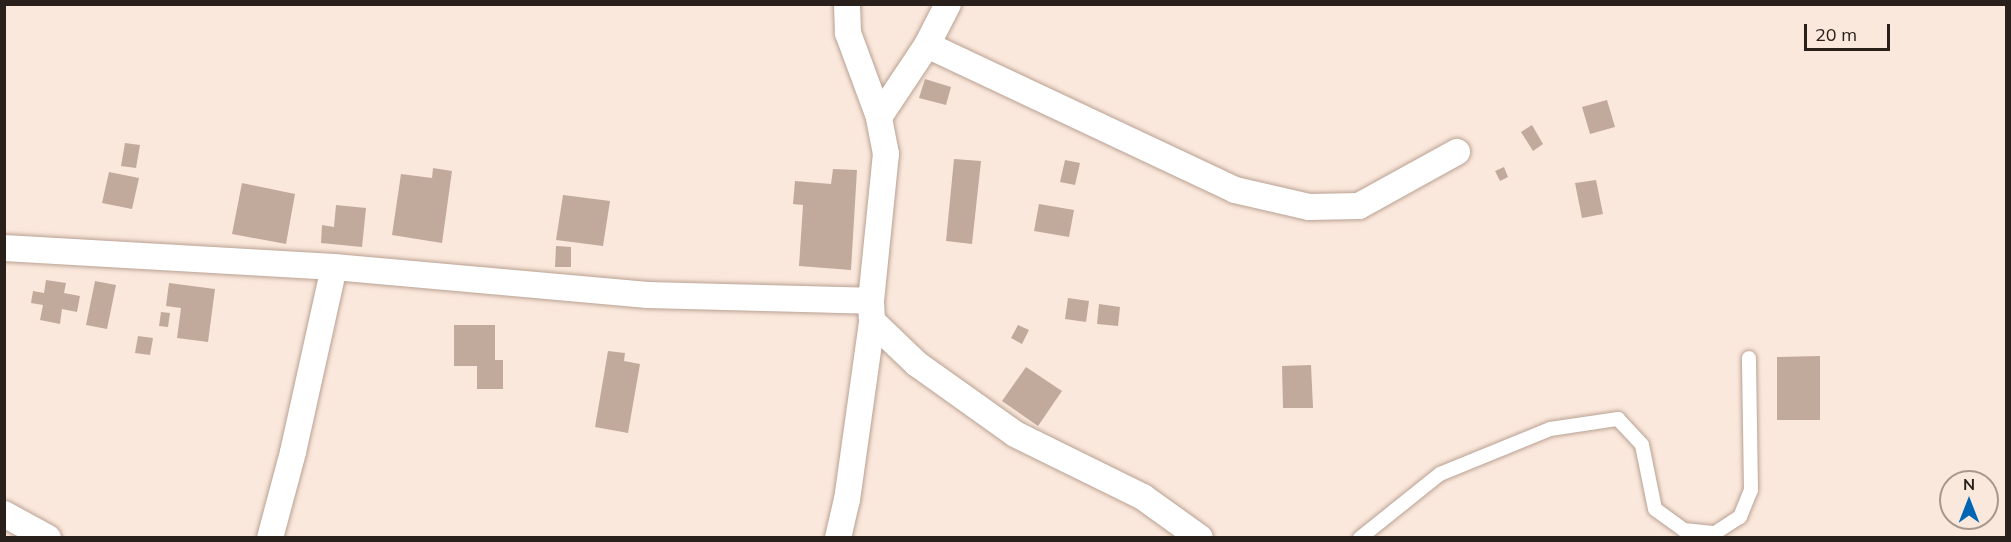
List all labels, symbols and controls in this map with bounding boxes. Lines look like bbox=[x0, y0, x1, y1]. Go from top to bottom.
scale bar bbox=[1807, 12, 1892, 50]
text: 20 m bbox=[1815, 23, 1857, 46]
north arrow bbox=[1939, 470, 1999, 530]
text: N bbox=[1963, 474, 1975, 494]

